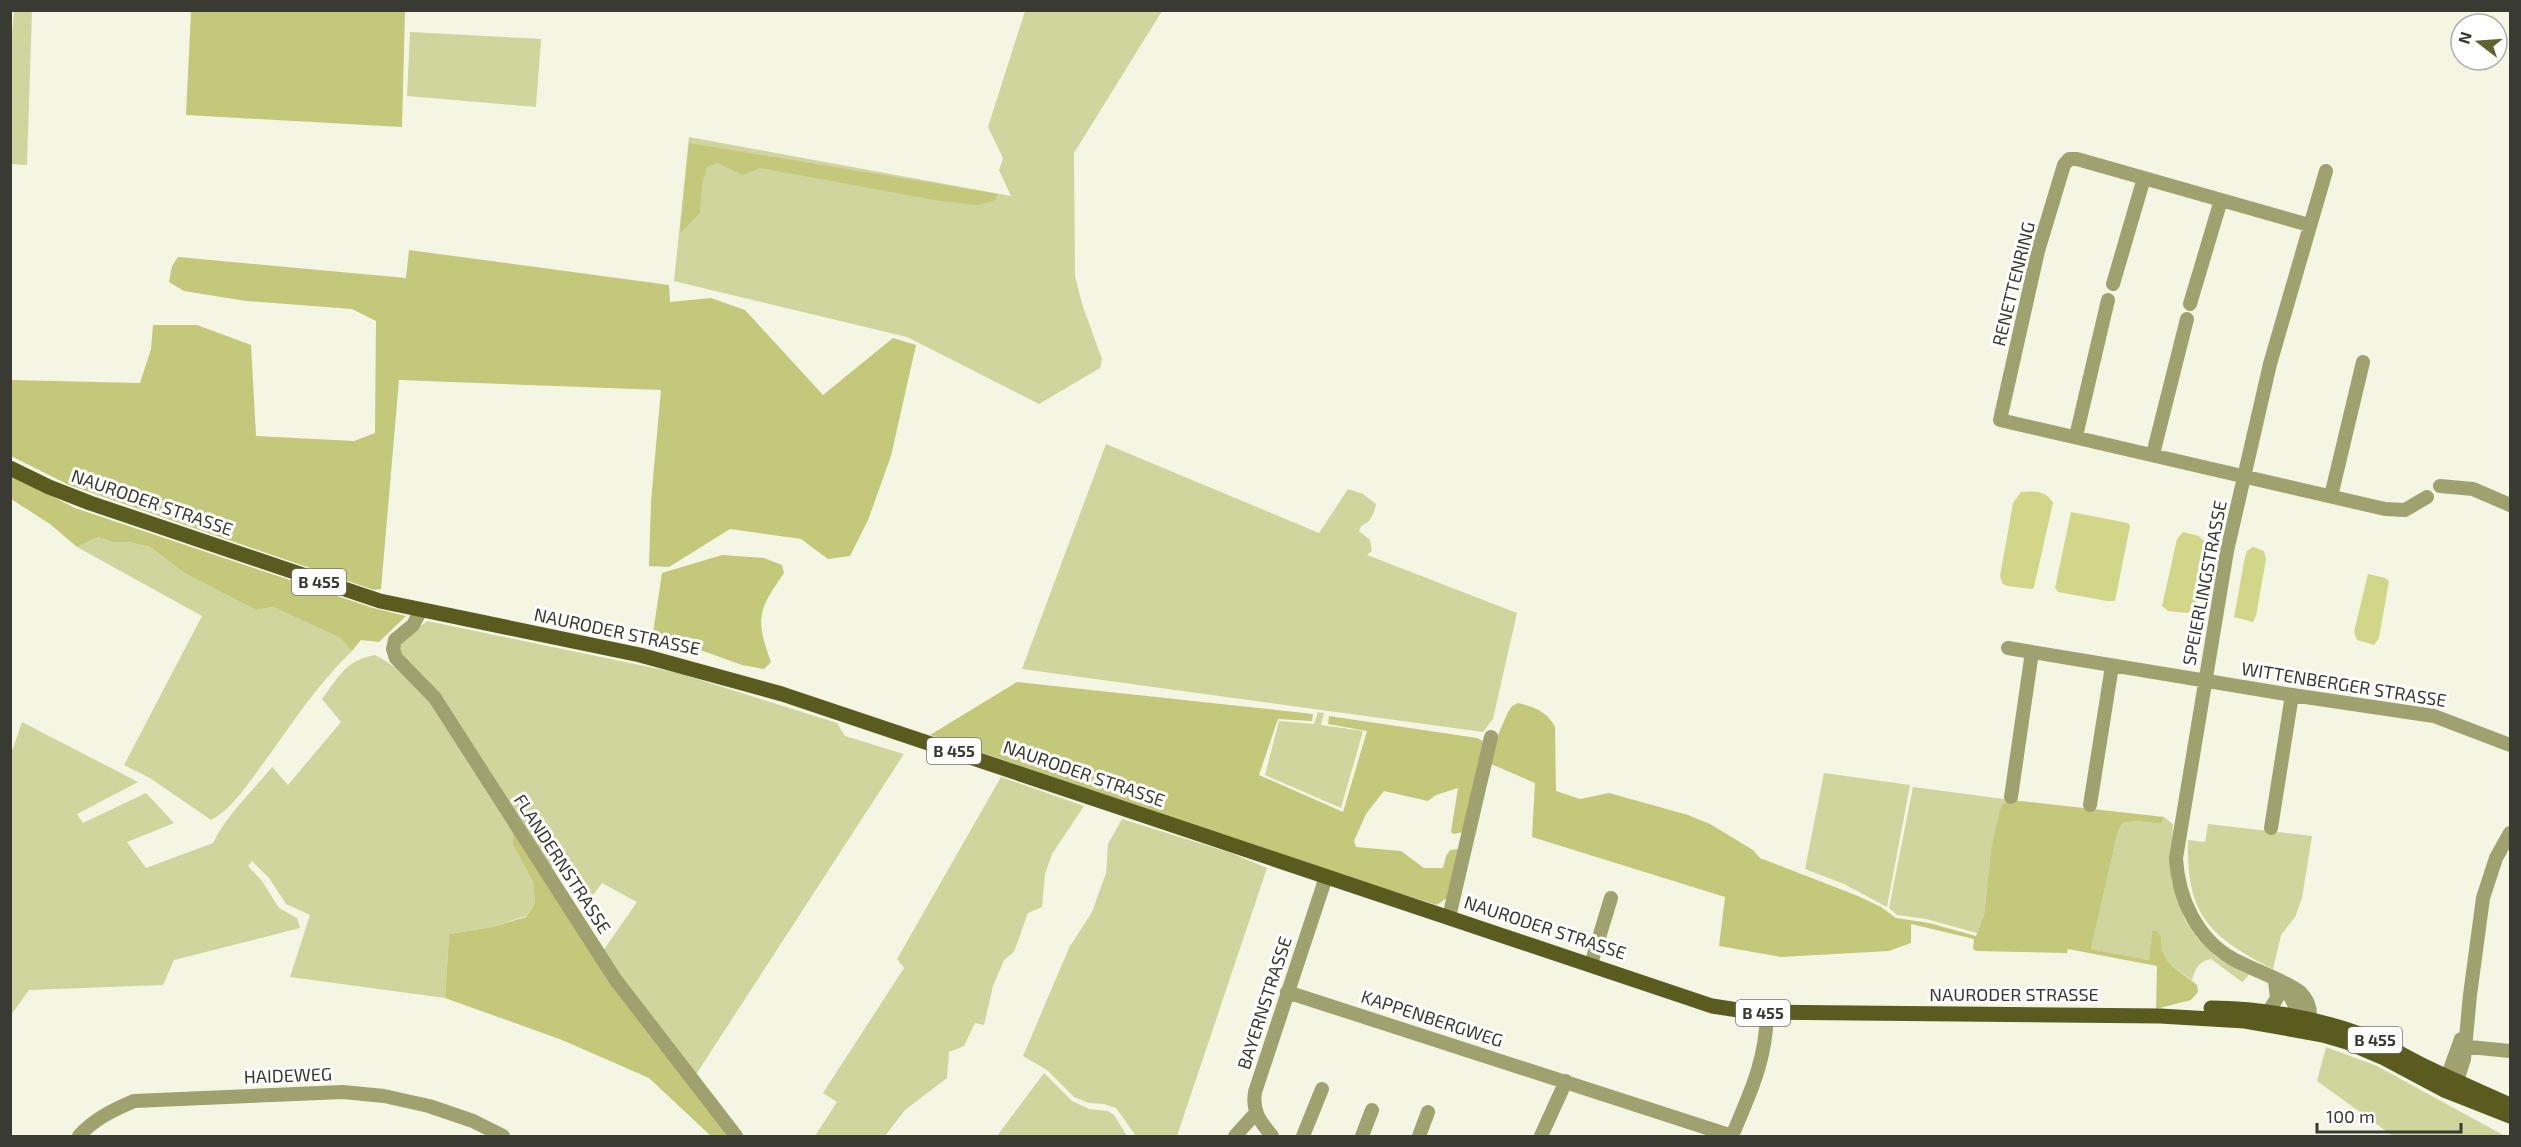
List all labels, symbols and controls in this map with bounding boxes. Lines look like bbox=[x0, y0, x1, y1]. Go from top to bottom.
north arrow bbox=[2449, 12, 2509, 72]
text: N bbox=[2453, 29, 2475, 46]
street label: RENETTENRING bbox=[1987, 219, 2039, 348]
street label: NAURODER STRASSE bbox=[69, 464, 236, 540]
street label: SPEIERLINGSTRASSE bbox=[2177, 498, 2231, 667]
road number: B 455 bbox=[292, 569, 346, 595]
street label: NAURODER STRASSE bbox=[532, 603, 702, 659]
street label: WITTENBERGER STRASSE bbox=[2240, 657, 2448, 711]
street label: NAURODER STRASSE bbox=[1001, 735, 1168, 811]
road number: B 455 bbox=[927, 738, 981, 764]
street label: FLANDERNSTRASSE bbox=[510, 790, 616, 937]
street label: NAURODER STRASSE bbox=[1461, 890, 1629, 964]
street label: BAYERNSTRASSE bbox=[1232, 933, 1296, 1072]
street label: NAURODER STRASSE bbox=[1929, 983, 2099, 1005]
street label: KAPPENBERGWEG bbox=[1359, 985, 1506, 1051]
road number: B 455 bbox=[1736, 1000, 1790, 1026]
road number: B 455 bbox=[2348, 1027, 2402, 1053]
street label: HAIDEWEG bbox=[243, 1062, 332, 1088]
scale bar bbox=[2317, 1096, 2461, 1134]
text: 100 m bbox=[2326, 1105, 2375, 1127]

